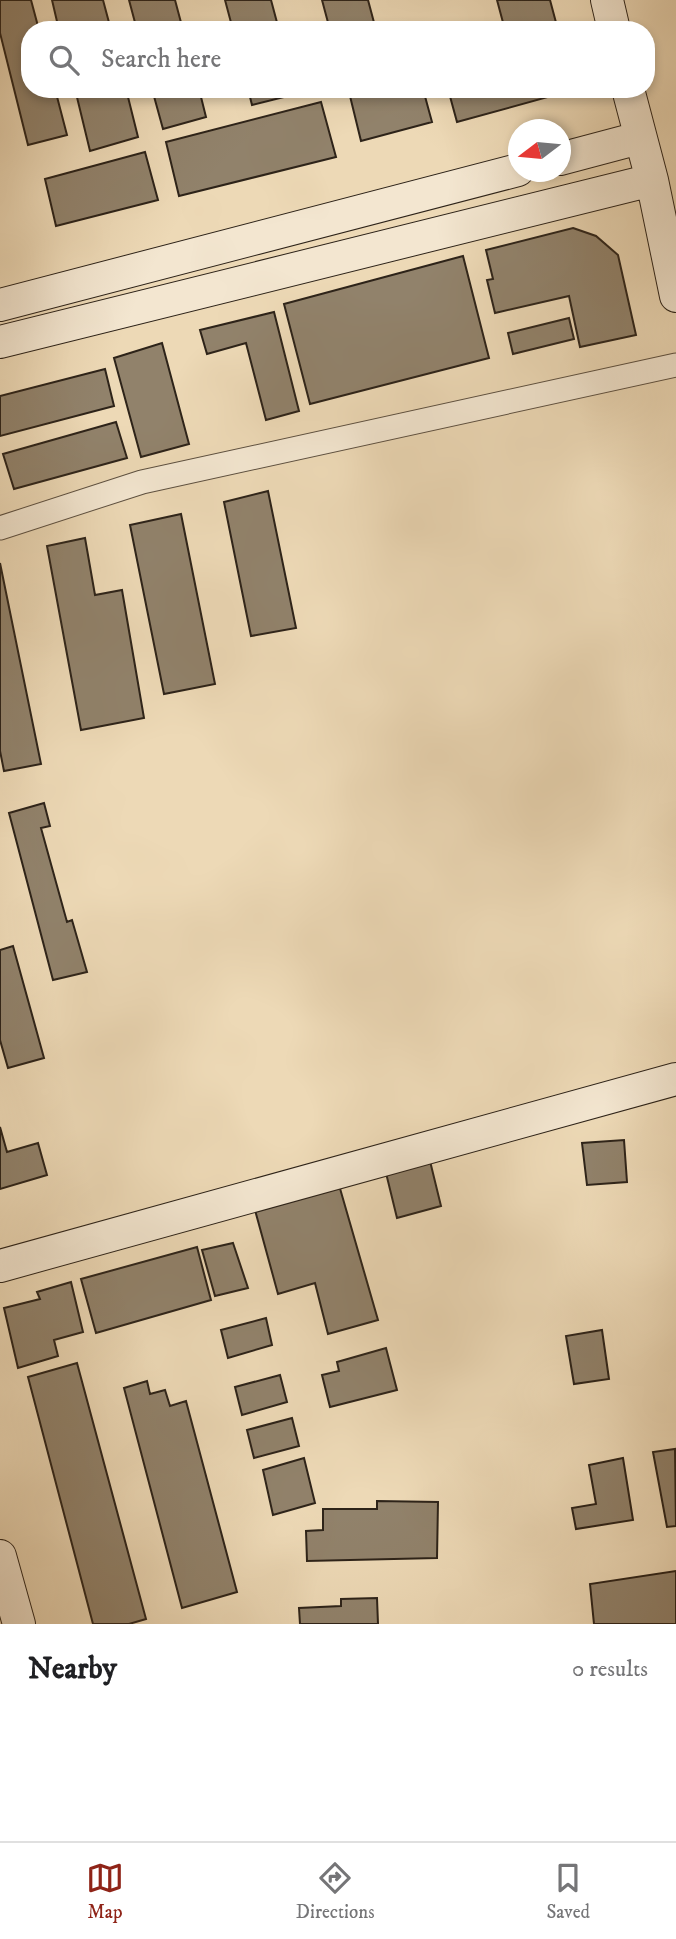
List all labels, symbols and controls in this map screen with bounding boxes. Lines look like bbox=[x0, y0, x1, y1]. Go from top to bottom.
search box bbox=[21, 21, 655, 98]
icon: search bbox=[45, 41, 83, 79]
text: Search here bbox=[101, 43, 221, 76]
north arrow bbox=[508, 119, 571, 182]
text: Nearby bbox=[28, 1651, 117, 1688]
text: 0 results bbox=[572, 1655, 648, 1684]
tab: Map bbox=[86, 1859, 124, 1924]
tab: Directions bbox=[296, 1859, 375, 1924]
tab: Saved bbox=[546, 1859, 590, 1924]

